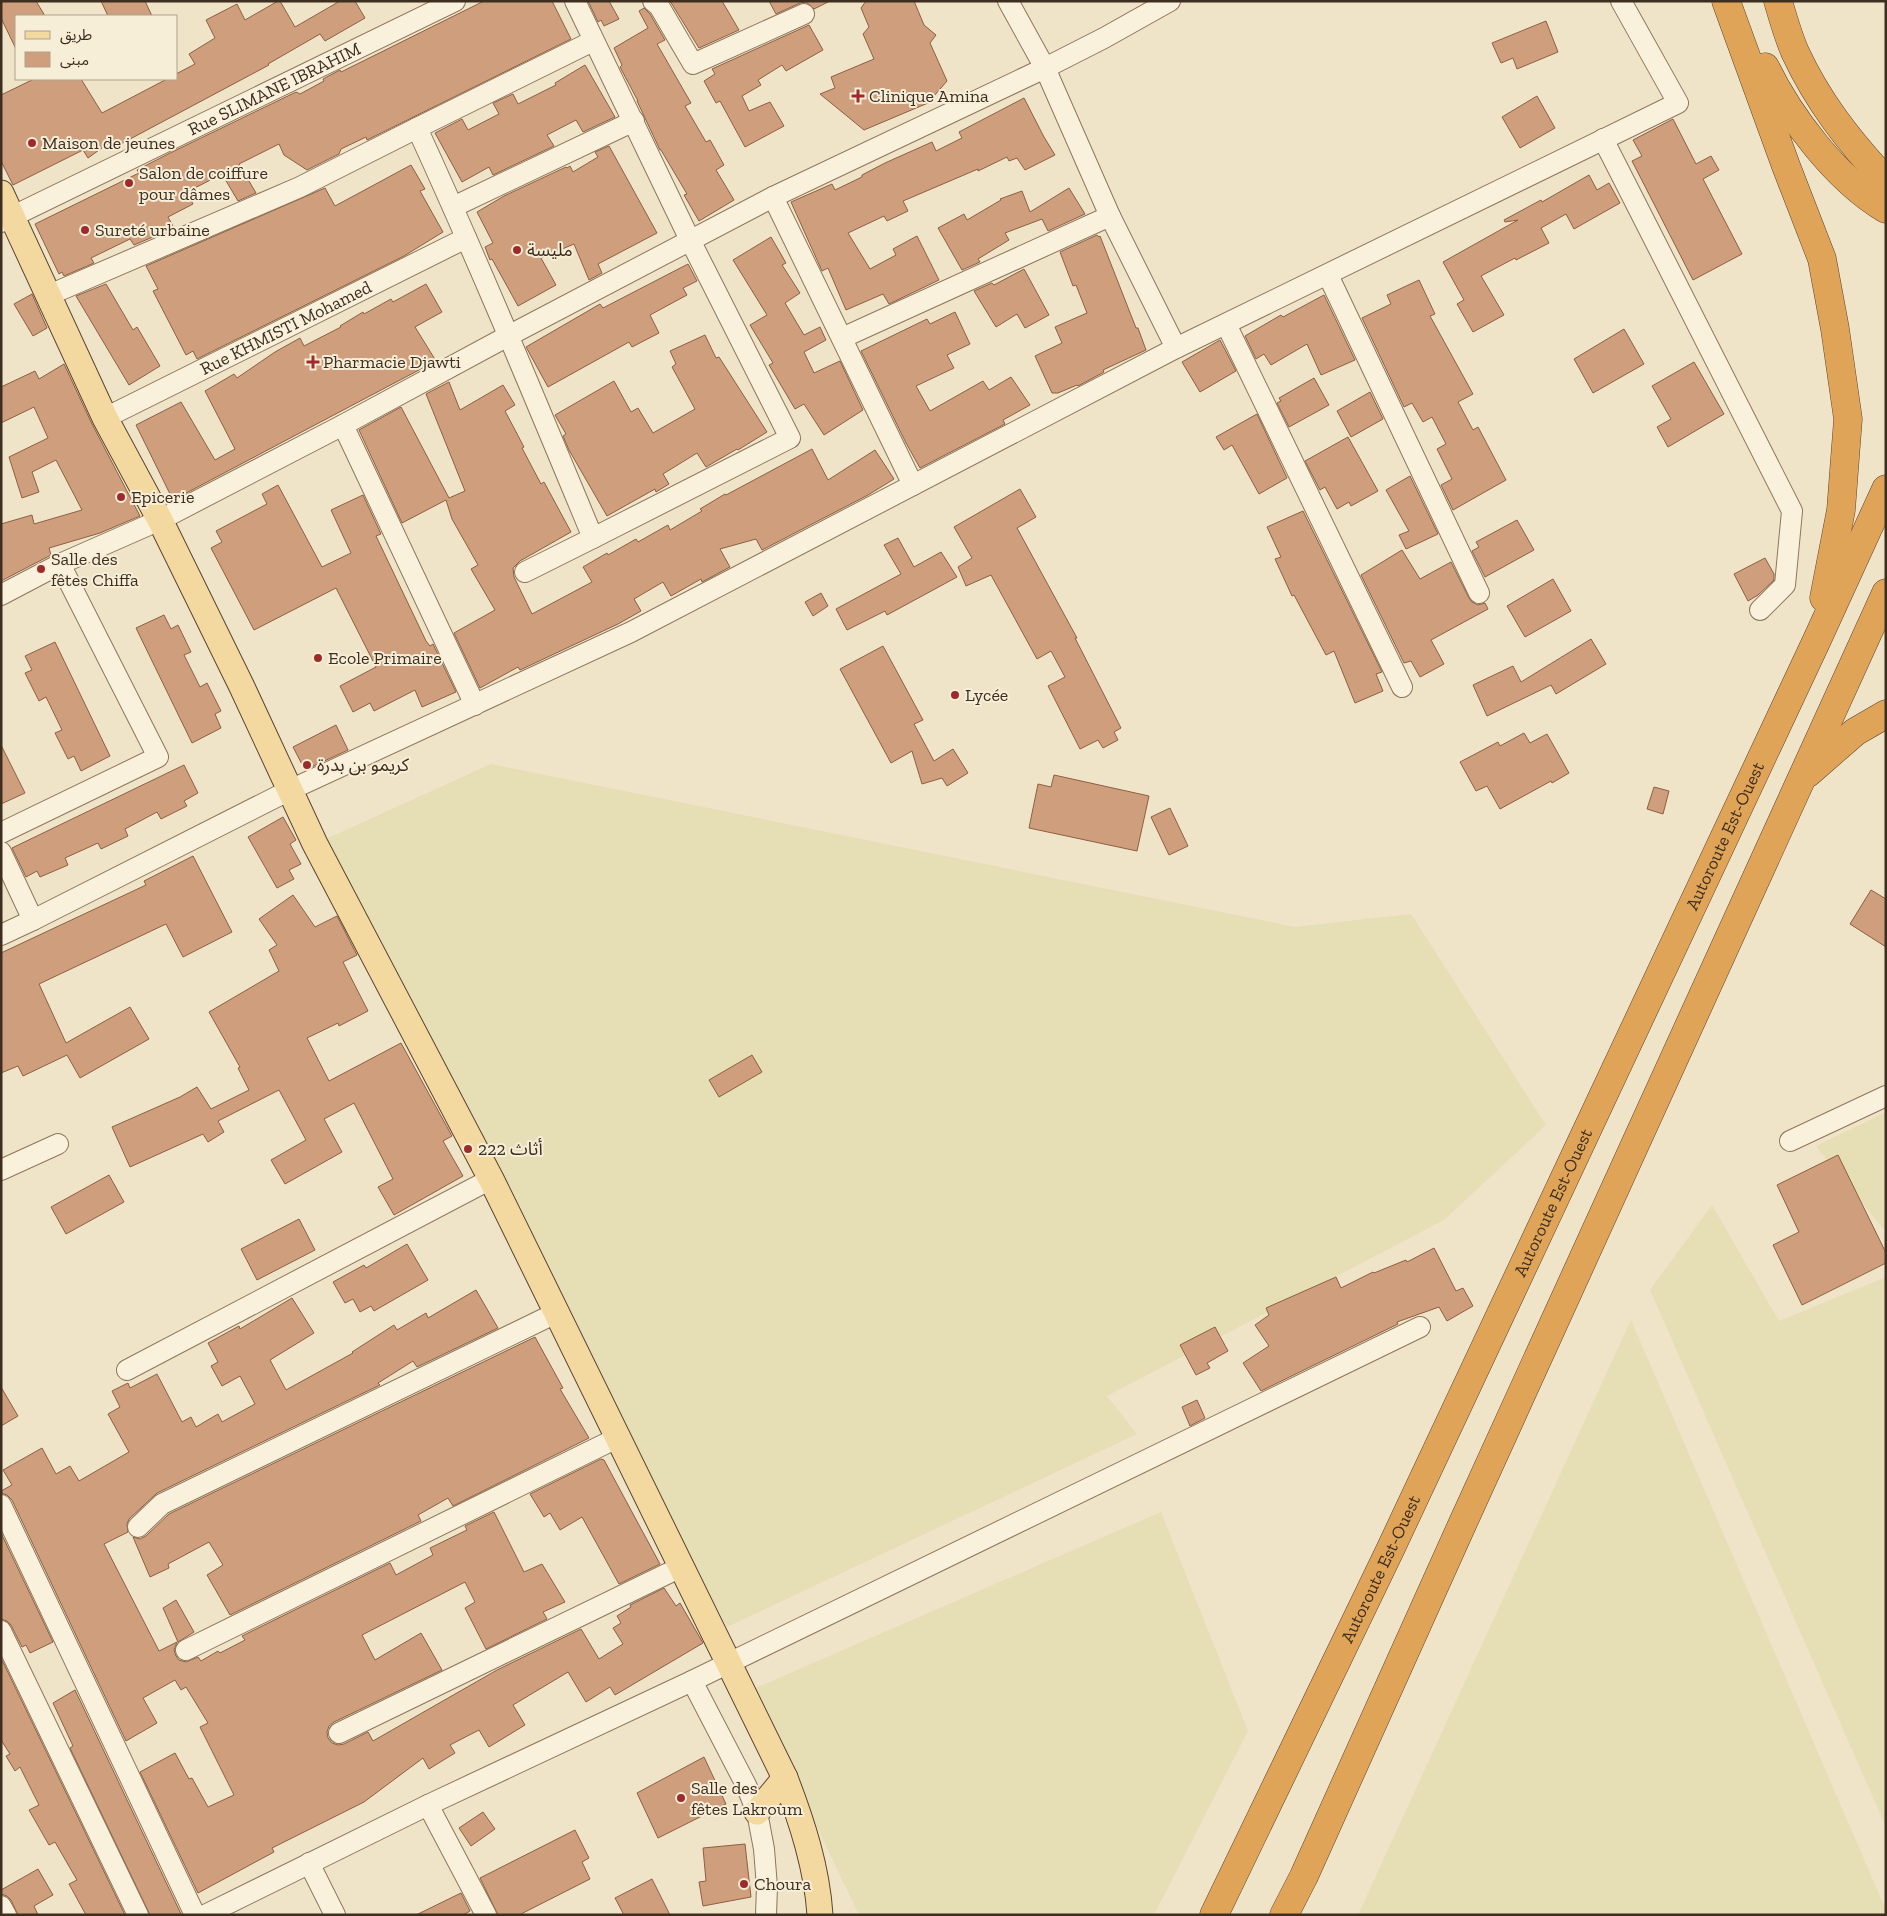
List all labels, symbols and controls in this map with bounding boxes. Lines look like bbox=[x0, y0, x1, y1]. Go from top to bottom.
legend bbox=[15, 15, 178, 80]
text: طريق bbox=[60, 26, 92, 45]
street label: Rue SLIMANE IBRAHIM bbox=[184, 38, 364, 140]
text: مبنى bbox=[60, 51, 89, 69]
place label: Clinique Amina bbox=[869, 85, 989, 107]
marker: Clinique Amina bbox=[851, 89, 865, 103]
place label: Maison de jeunes bbox=[42, 132, 175, 154]
marker: Maison de jeunes bbox=[26, 137, 38, 149]
place label: Salon de coiffure pour dâmes bbox=[139, 162, 268, 205]
marker: Salon de coiffure pour dâmes bbox=[123, 177, 135, 189]
place label: Sureté urbaine bbox=[95, 219, 210, 241]
marker: Sureté urbaine bbox=[79, 224, 91, 236]
place label: مليسة bbox=[527, 239, 573, 261]
marker: مليسة bbox=[511, 244, 523, 256]
street label: Rue KHMISTI Mohamed bbox=[196, 276, 375, 380]
place label: Pharmacie Djawti bbox=[323, 351, 461, 373]
marker: Pharmacie Djawti bbox=[307, 356, 319, 368]
place label: Epicerie bbox=[131, 486, 194, 508]
marker: Epicerie bbox=[115, 491, 127, 503]
place label: Salle des fêtes Chiffa bbox=[51, 548, 139, 591]
marker: Salle des fêtes Chiffa bbox=[35, 563, 47, 575]
place label: Ecole Primaire bbox=[328, 647, 442, 669]
marker: Ecole Primaire bbox=[312, 652, 324, 664]
place label: Lycée bbox=[965, 684, 1008, 706]
marker: Lycée bbox=[949, 689, 961, 701]
place label: كريمو بن بدرة bbox=[317, 754, 410, 776]
street label: Autoroute Est-Ouest bbox=[1681, 758, 1769, 914]
marker: كريمو بن بدرة bbox=[301, 759, 313, 771]
street label: Autoroute Est-Ouest bbox=[1509, 1125, 1597, 1280]
place label: أثاث 222 bbox=[478, 1138, 543, 1160]
marker: أثاث 222 bbox=[462, 1143, 474, 1155]
street label: Autoroute Est-Ouest bbox=[1336, 1491, 1425, 1647]
place label: Salle des fêtes Lakroum bbox=[691, 1777, 803, 1820]
marker: Salle des fêtes Lakroum bbox=[675, 1792, 687, 1804]
place label: Choura bbox=[754, 1873, 812, 1895]
marker: Choura bbox=[738, 1878, 750, 1890]

